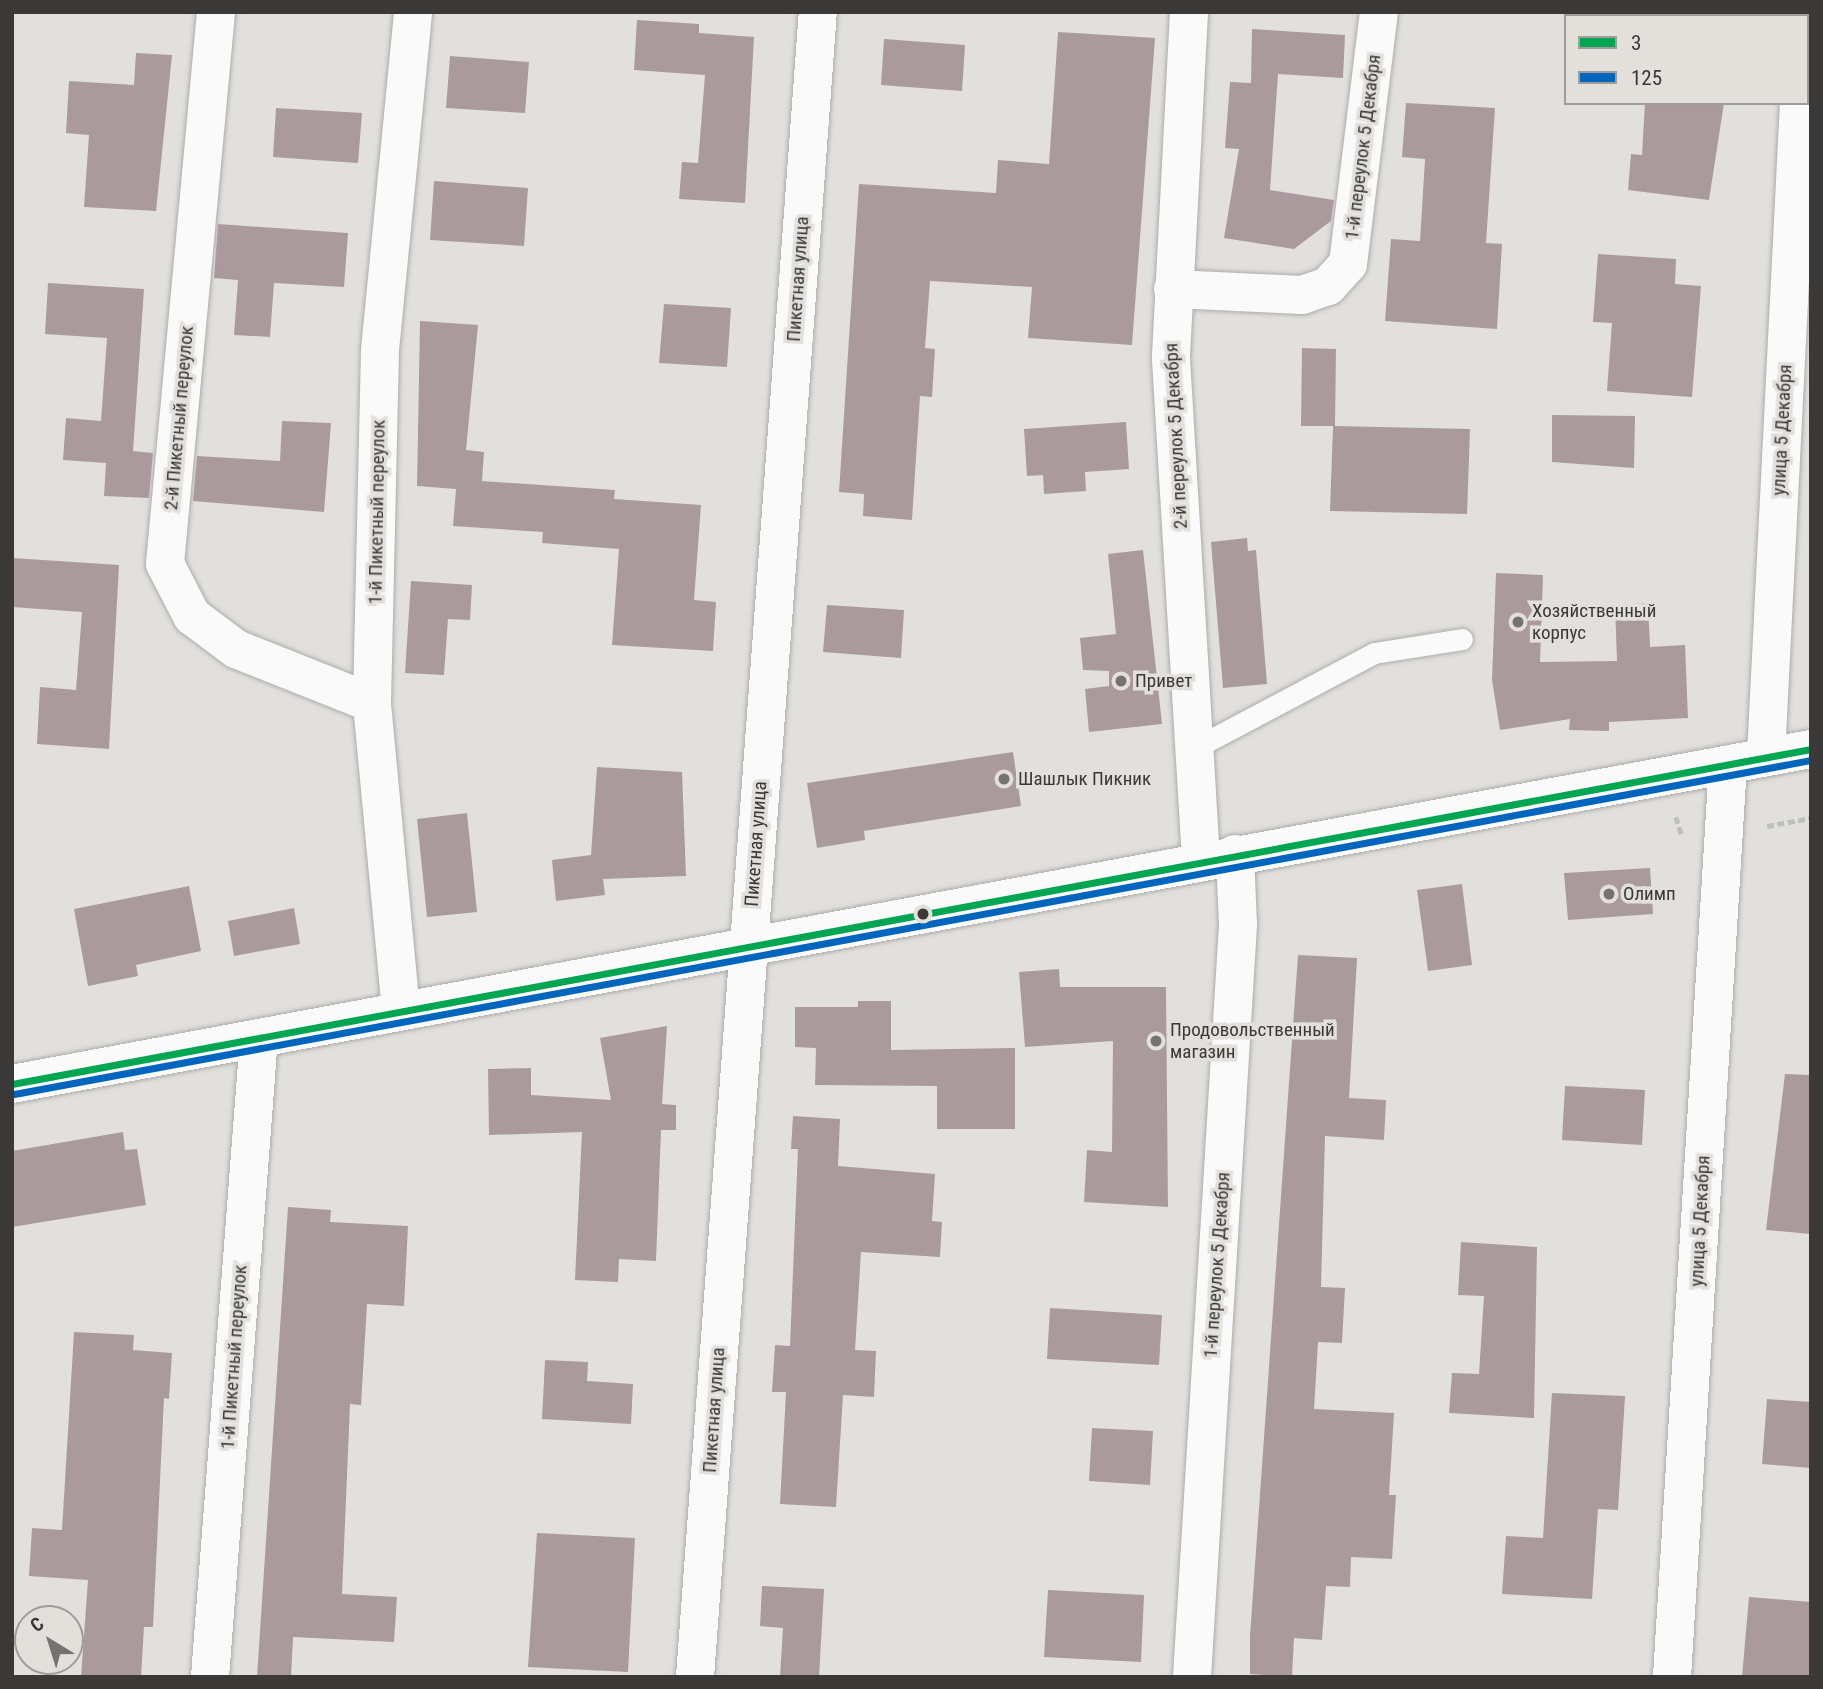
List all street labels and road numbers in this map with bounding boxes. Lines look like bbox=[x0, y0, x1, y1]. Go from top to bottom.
street label: 1-й переулок 5 Декабря bbox=[1340, 53, 1386, 241]
street label: Пикетная улица bbox=[782, 216, 814, 342]
street label: 2-й Пикетный переулок bbox=[160, 325, 198, 511]
street label: 2-й переулок 5 Декабря bbox=[1160, 342, 1192, 530]
street label: улица 5 Декабря bbox=[1767, 364, 1797, 496]
street label: 1-й Пикетный переулок bbox=[364, 419, 390, 605]
street label: Пикетная улица bbox=[740, 781, 772, 907]
street label: улица 5 Декабря bbox=[1685, 1155, 1715, 1287]
street label: 1-й переулок 5 Декабря bbox=[1199, 1171, 1235, 1359]
street label: 1-й Пикетный переулок bbox=[216, 1264, 252, 1450]
street label: Пикетная улица bbox=[698, 1347, 730, 1473]

